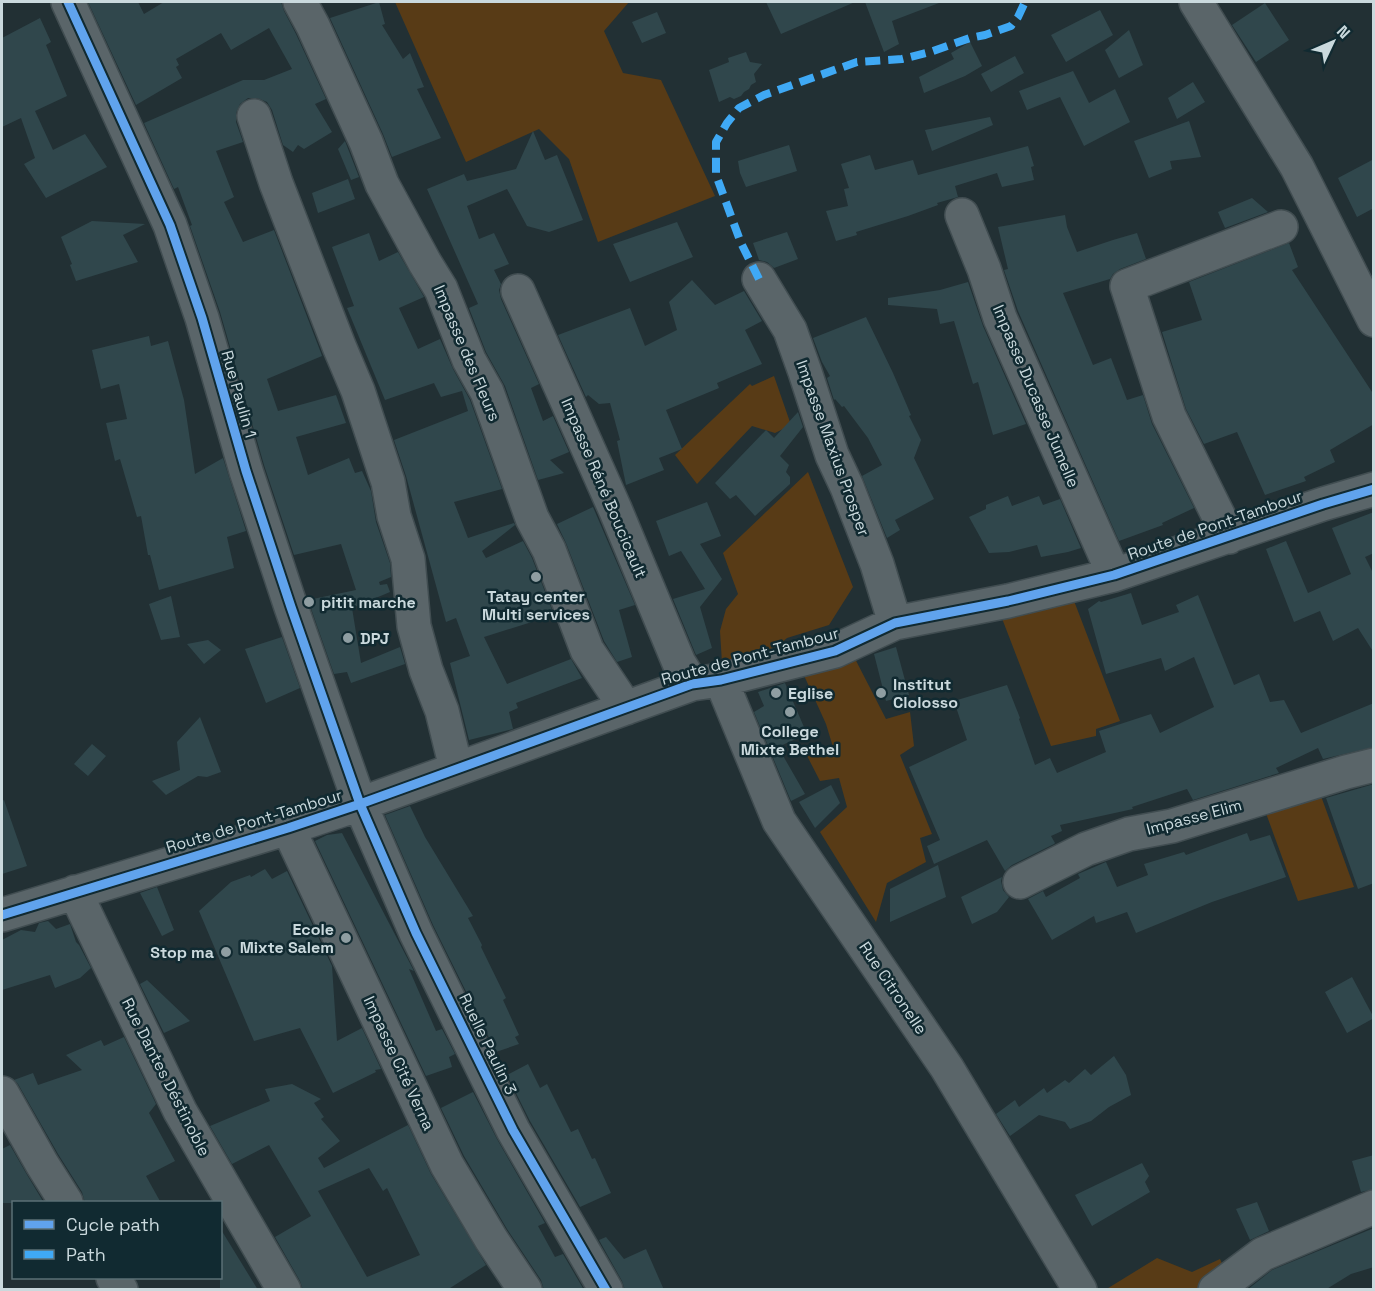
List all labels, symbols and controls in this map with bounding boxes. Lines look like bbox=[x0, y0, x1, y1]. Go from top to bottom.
north arrow bbox=[1303, 12, 1363, 72]
text: N bbox=[1332, 21, 1355, 43]
street label: Impasse des Fleurs bbox=[429, 282, 505, 424]
street label: Impasse Ducasse Jumelle bbox=[988, 301, 1084, 491]
street label: Rue Paulin 1 bbox=[216, 348, 262, 440]
street label: Impasse Maxius Prosper bbox=[791, 357, 875, 539]
street label: Impasse Réné Boucicault bbox=[556, 395, 652, 581]
street label: Route de Pont-Tambour bbox=[1125, 485, 1305, 565]
marker: Tatay center Multi services bbox=[529, 570, 543, 584]
place label: Tatay center Multi services bbox=[482, 586, 590, 625]
place label: pitit marche bbox=[321, 592, 416, 613]
marker: pitit marche bbox=[302, 595, 316, 609]
street label: Route de Pont-Tambour bbox=[659, 622, 841, 690]
place label: DPJ bbox=[360, 628, 390, 649]
marker: DPJ bbox=[341, 631, 355, 645]
place label: Institut Clolosso bbox=[893, 674, 958, 713]
place label: Eglise bbox=[788, 683, 833, 704]
marker: Eglise bbox=[769, 686, 783, 700]
marker: Institut Clolosso bbox=[874, 686, 888, 700]
marker: College Mixte Bethel bbox=[783, 705, 797, 719]
place label: College Mixte Bethel bbox=[741, 721, 839, 760]
street label: Route de Pont-Tambour bbox=[163, 784, 345, 858]
street label: Impasse Elim bbox=[1144, 794, 1244, 840]
place label: Ecole Mixte Salem bbox=[240, 919, 334, 958]
marker: Ecole Mixte Salem bbox=[339, 931, 353, 945]
street label: Rue Citronelle bbox=[854, 938, 932, 1038]
place label: Stop ma bbox=[150, 942, 214, 963]
marker: Stop ma bbox=[219, 945, 233, 959]
street label: Ruelle Paulin 3 bbox=[454, 990, 522, 1098]
street label: Impasse Cité Verna bbox=[359, 992, 439, 1134]
street label: Rue Dantes Déstinoble bbox=[117, 994, 215, 1160]
legend bbox=[12, 1201, 222, 1279]
text: Cycle path bbox=[66, 1213, 160, 1236]
text: Path bbox=[66, 1243, 106, 1266]

